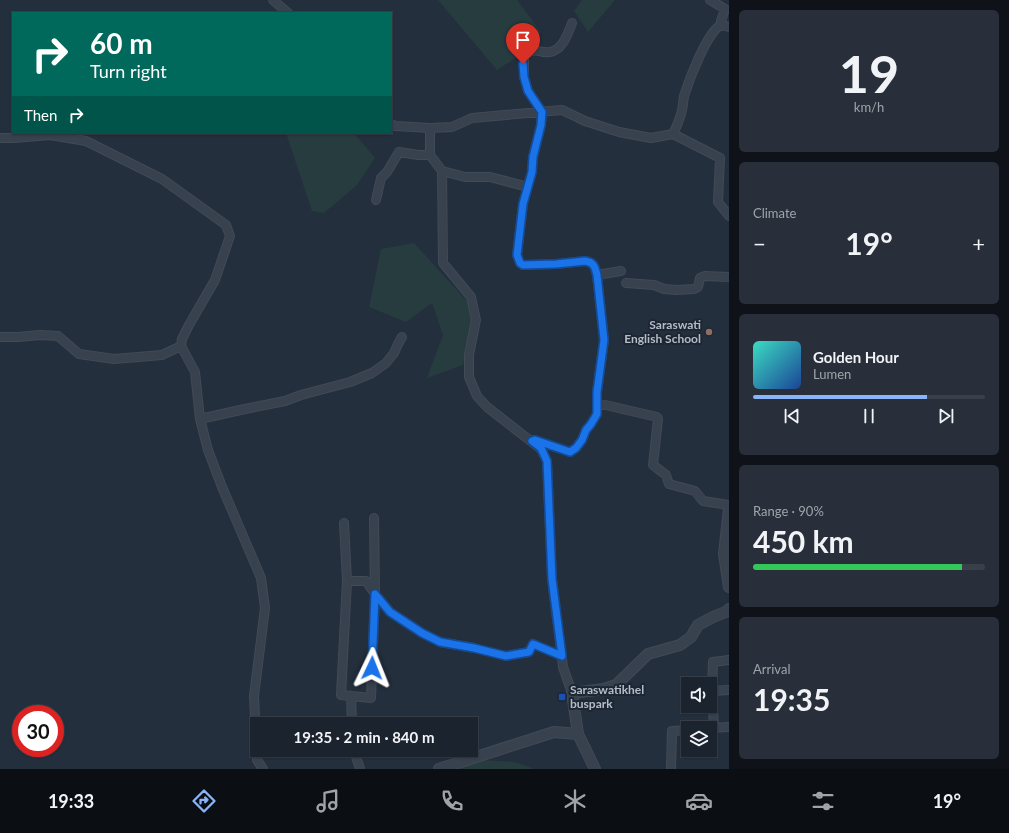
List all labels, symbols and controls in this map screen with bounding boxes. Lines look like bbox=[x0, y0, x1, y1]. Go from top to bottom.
pin bbox=[506, 23, 540, 64]
text: 60 m bbox=[90, 26, 153, 60]
icon: right bbox=[24, 28, 76, 80]
icon: arrive bbox=[512, 29, 534, 51]
text: 19 bbox=[839, 42, 899, 104]
text: Turn right bbox=[90, 60, 167, 82]
text: km/h bbox=[854, 99, 884, 115]
icon: right bbox=[65, 104, 87, 126]
text: Then bbox=[24, 106, 57, 124]
text: Climate bbox=[753, 205, 796, 221]
text: 19° bbox=[845, 225, 893, 261]
text: − bbox=[753, 230, 766, 257]
text: + bbox=[972, 230, 985, 257]
place label: Saraswati English School bbox=[624, 317, 701, 346]
marker: Saraswati English School bbox=[704, 327, 714, 337]
text: Golden Hour bbox=[813, 348, 899, 366]
text: Lumen bbox=[813, 366, 851, 382]
icon: previous bbox=[781, 405, 803, 427]
icon: pause bbox=[858, 405, 880, 427]
icon: next bbox=[935, 405, 957, 427]
text: Range · 90% bbox=[753, 503, 824, 519]
text: 450 km bbox=[753, 523, 854, 559]
position arrow bbox=[351, 647, 393, 689]
text: Arrival bbox=[753, 661, 790, 677]
map controls bbox=[681, 677, 717, 757]
button: sound bbox=[681, 677, 717, 713]
text: 19:35 bbox=[753, 681, 830, 717]
place label: Saraswatikhel buspark bbox=[570, 682, 644, 711]
marker: Saraswatikhel buspark bbox=[557, 692, 567, 702]
speed limit sign: 30 bbox=[12, 705, 64, 757]
button: layers bbox=[681, 721, 717, 757]
text: 19:35 · 2 min · 840 m bbox=[294, 728, 434, 746]
icon: directions bbox=[190, 787, 218, 815]
icon: music bbox=[314, 787, 342, 815]
icon: phone bbox=[438, 787, 466, 815]
icon: climate bbox=[561, 787, 589, 815]
icon: car bbox=[685, 787, 713, 815]
icon: filters bbox=[809, 787, 837, 815]
text: 19:33 bbox=[48, 790, 94, 812]
text: 19° bbox=[933, 790, 961, 812]

